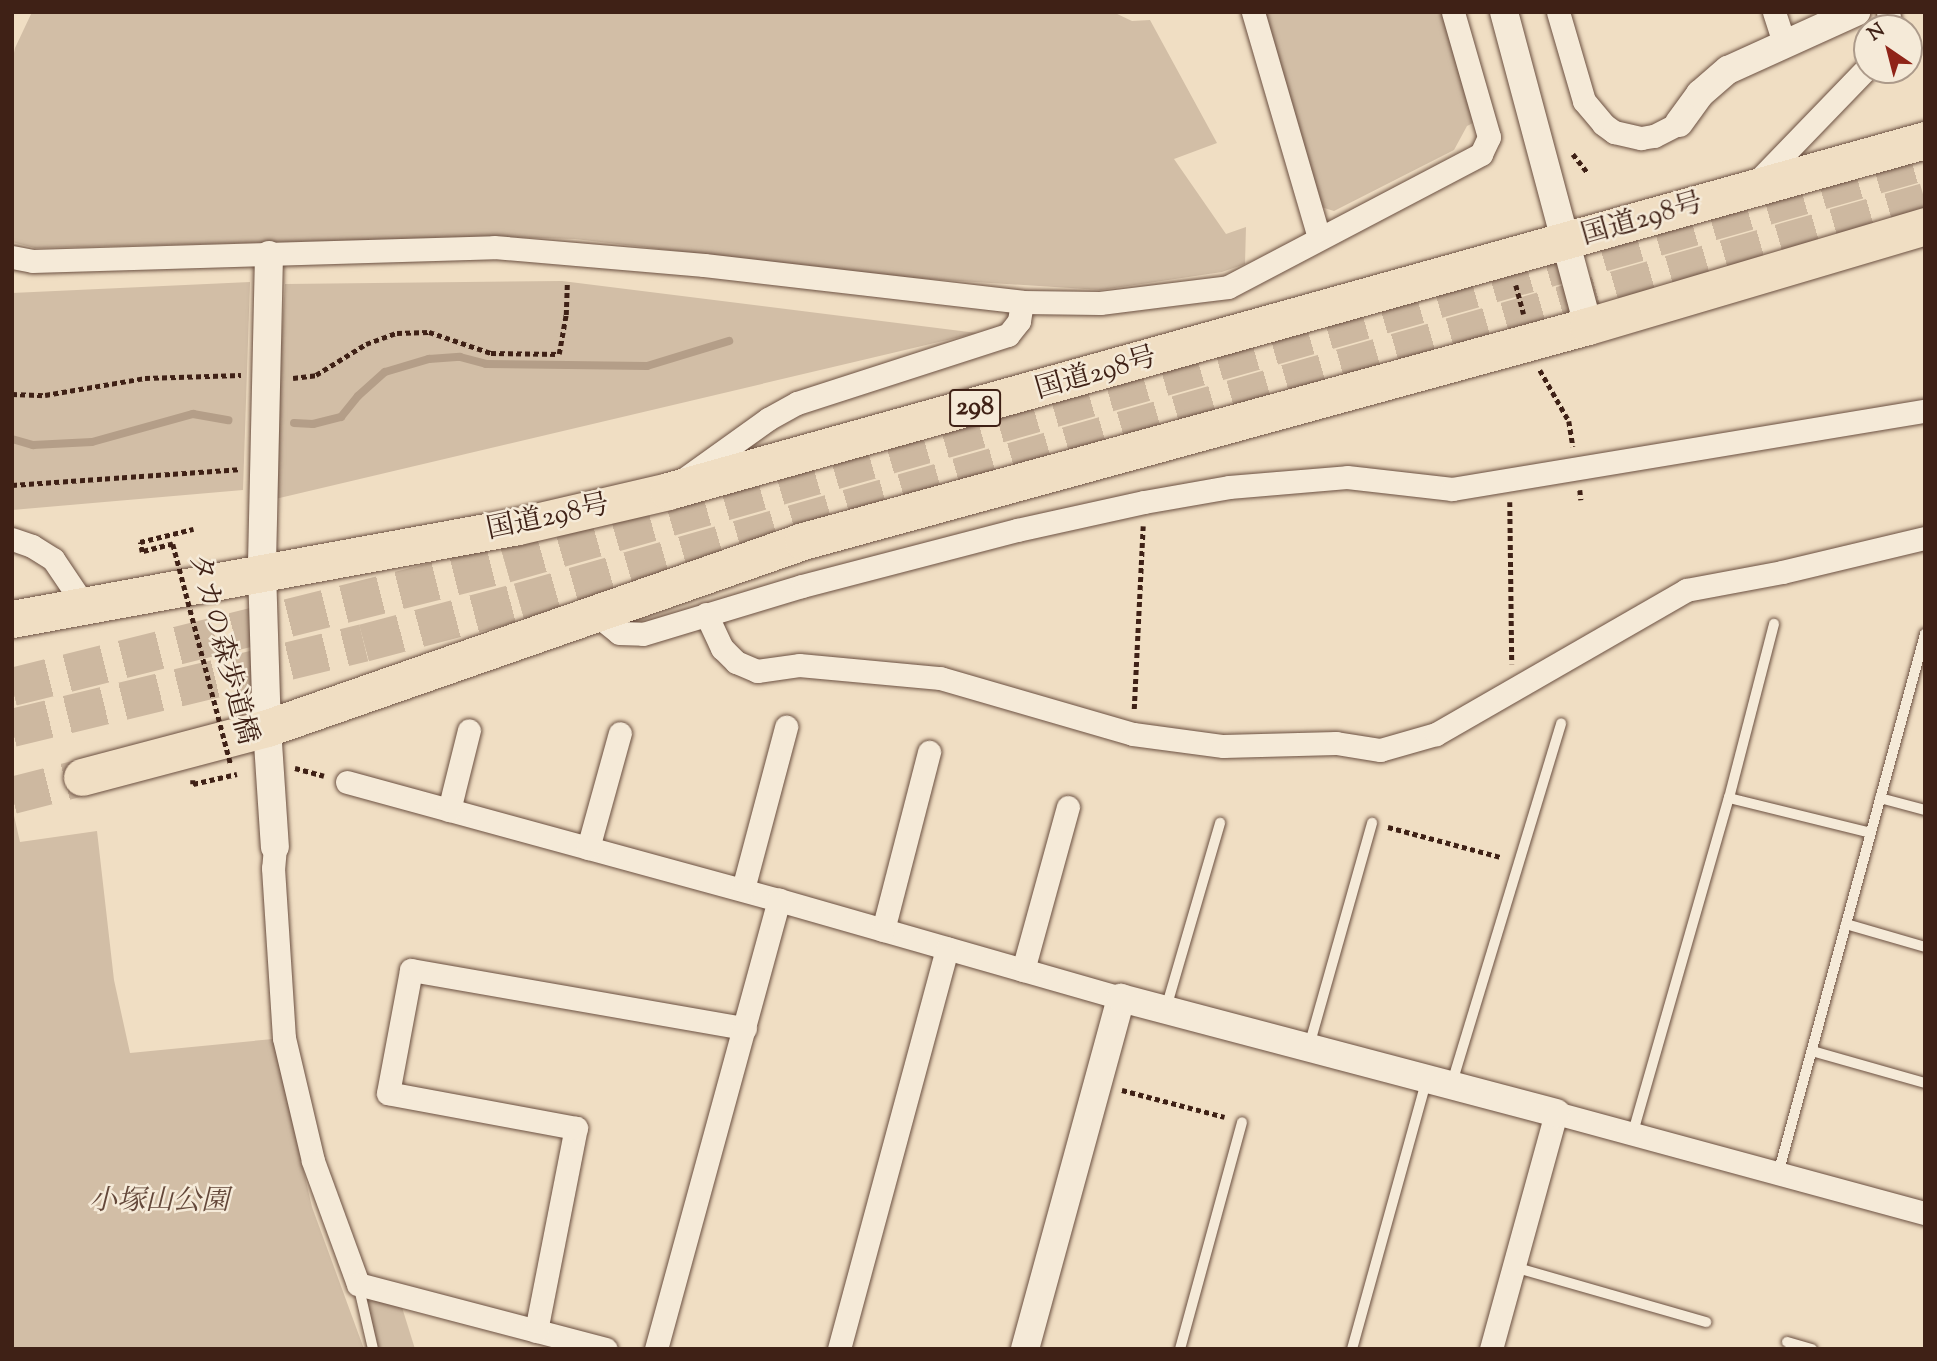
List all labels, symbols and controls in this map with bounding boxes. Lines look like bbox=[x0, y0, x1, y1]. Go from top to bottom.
north arrow bbox=[1853, 14, 1923, 84]
text: N bbox=[1863, 18, 1891, 48]
street label: 国道298号 bbox=[1577, 187, 1707, 253]
street label: 国道298号 bbox=[1031, 341, 1161, 407]
road number: 298 bbox=[949, 386, 1001, 430]
street label: 国道298号 bbox=[484, 489, 612, 547]
street label: タカの森歩道橋 bbox=[180, 550, 264, 748]
park label: 小塚山公園 bbox=[89, 1185, 229, 1219]

